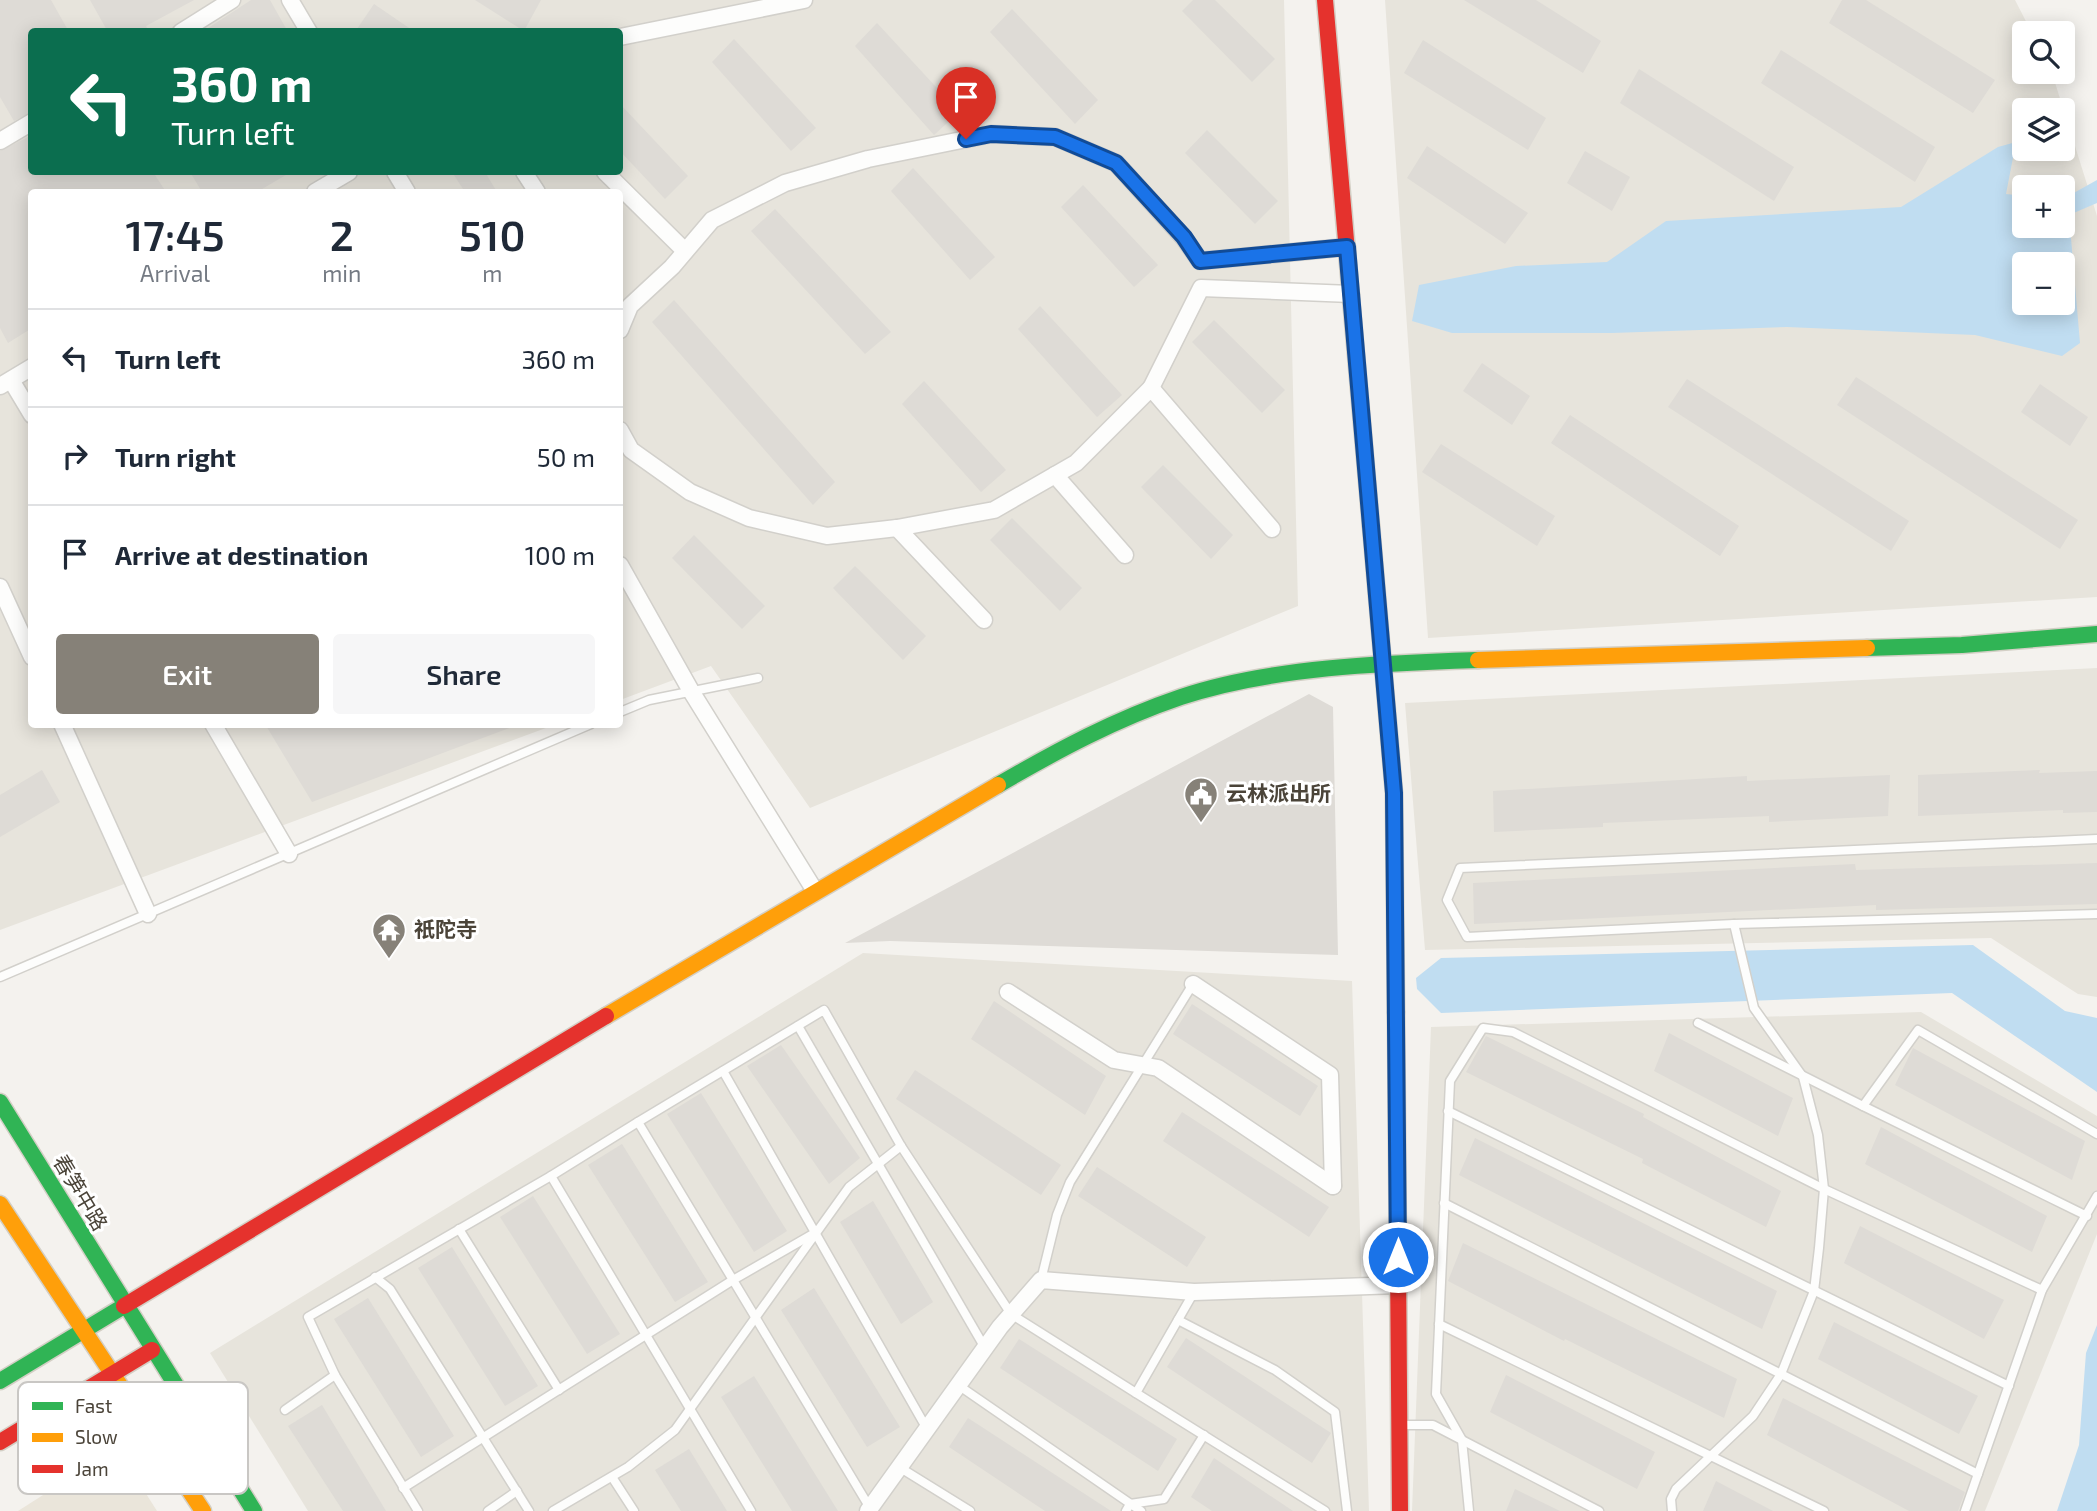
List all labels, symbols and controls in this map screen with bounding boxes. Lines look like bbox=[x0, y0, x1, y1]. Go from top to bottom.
map controls bbox=[2012, 21, 2075, 315]
button: search bbox=[2012, 21, 2075, 84]
text: 360 m bbox=[171, 53, 312, 112]
icon: left bbox=[56, 56, 147, 147]
pin bbox=[936, 67, 996, 139]
icon: arrive bbox=[947, 78, 985, 116]
button: layers bbox=[2012, 98, 2075, 161]
text: Turn left bbox=[171, 113, 295, 151]
button: + bbox=[2012, 175, 2075, 238]
text: 17:45 bbox=[126, 209, 225, 259]
text: 2 bbox=[330, 209, 354, 259]
text: 510 bbox=[459, 209, 525, 259]
button: − bbox=[2012, 252, 2075, 315]
text: Arrival bbox=[140, 259, 210, 287]
text: min bbox=[322, 259, 361, 287]
text: m bbox=[482, 259, 502, 287]
icon: left bbox=[56, 339, 94, 377]
text: Turn left bbox=[115, 343, 221, 374]
text: 360 m bbox=[521, 343, 595, 374]
icon: right bbox=[56, 437, 94, 475]
text: Turn right bbox=[115, 441, 236, 472]
text: 50 m bbox=[537, 441, 595, 472]
icon: arrive bbox=[56, 535, 94, 573]
text: Arrive at destination bbox=[115, 539, 368, 570]
text: 100 m bbox=[525, 539, 595, 570]
button: Exit bbox=[56, 634, 319, 714]
button: Share bbox=[333, 634, 595, 714]
public building icon: 云林派出所 bbox=[1182, 775, 1220, 824]
place label: 云林派出所 bbox=[1226, 780, 1331, 805]
temple icon: 祇陀寺 bbox=[370, 911, 408, 960]
place label: 祇陀寺 bbox=[414, 916, 477, 941]
street label: 春笋中路 bbox=[49, 1150, 114, 1235]
position arrow bbox=[1361, 1220, 1435, 1294]
legend bbox=[18, 1382, 248, 1494]
text: Fast bbox=[75, 1394, 112, 1417]
text: Slow bbox=[75, 1425, 118, 1448]
text: Jam bbox=[75, 1457, 109, 1480]

